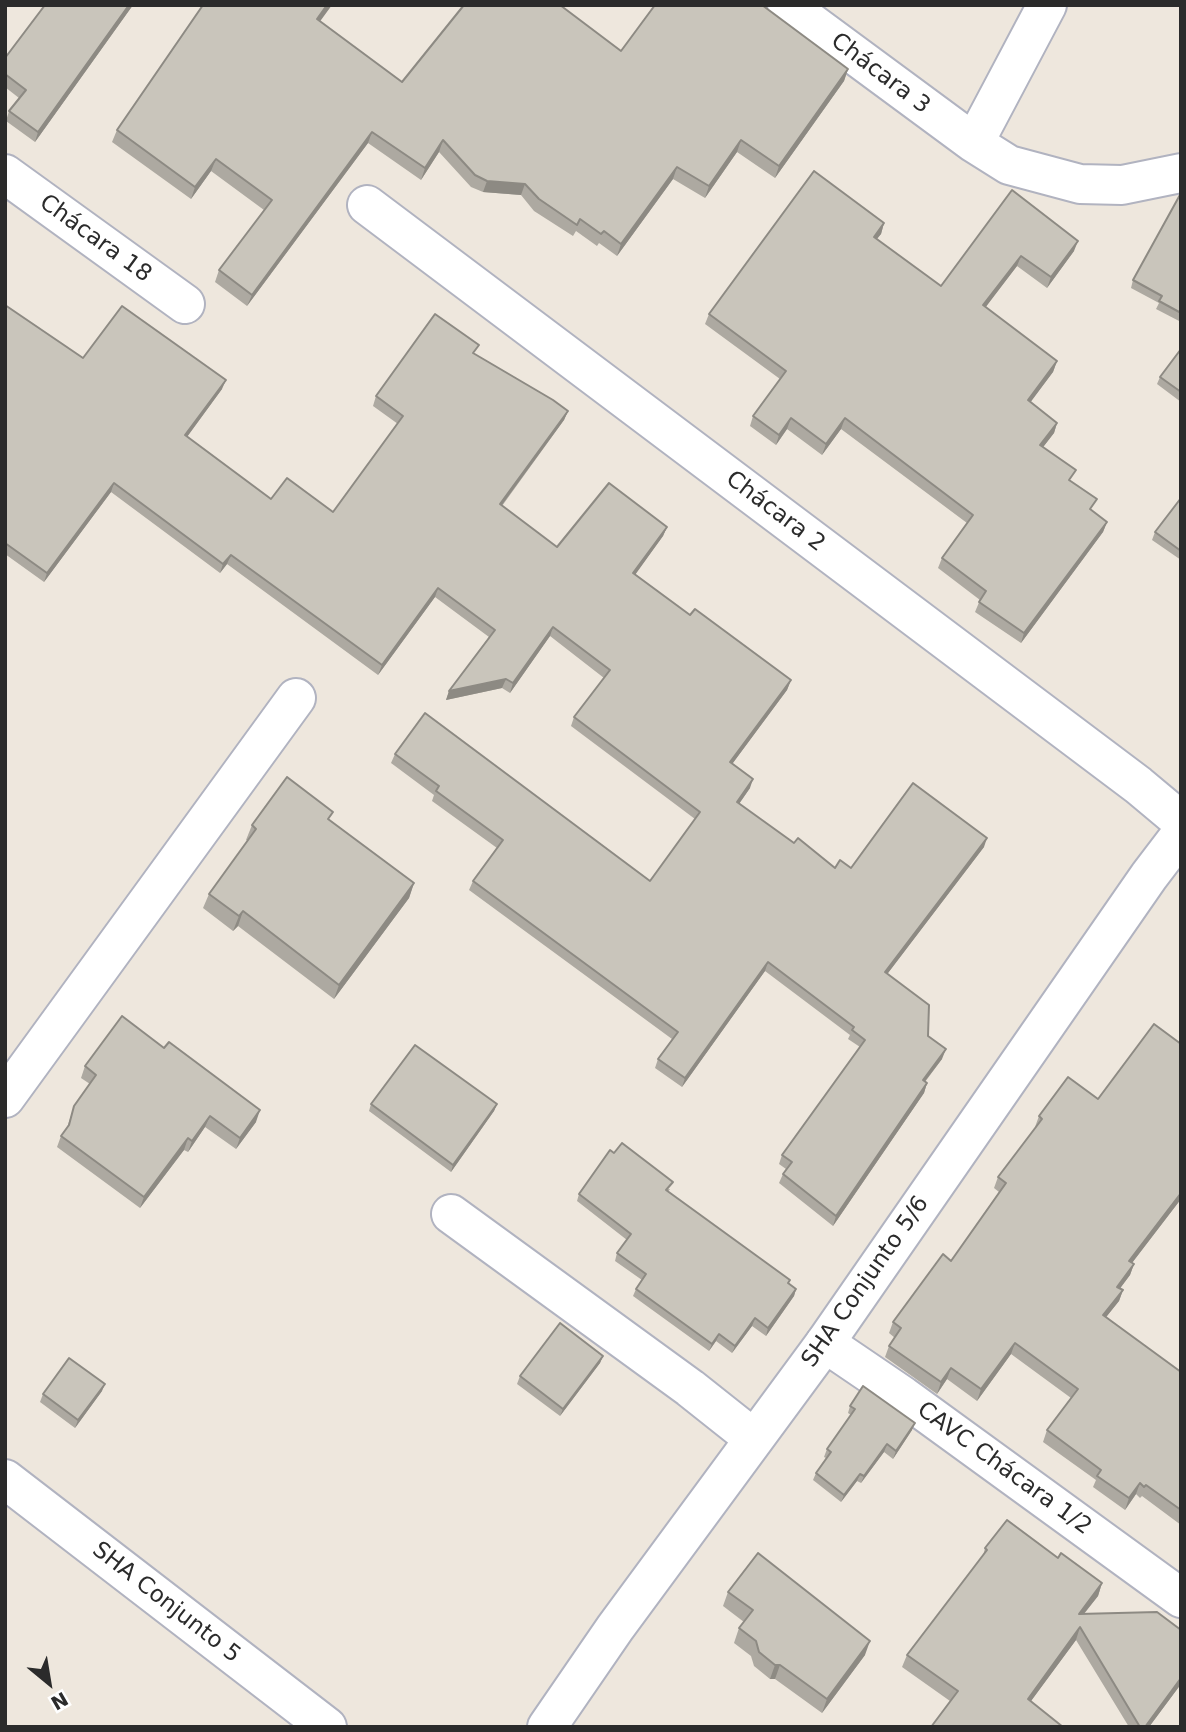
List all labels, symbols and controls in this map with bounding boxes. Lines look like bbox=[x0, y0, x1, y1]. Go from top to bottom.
street label: Chácara 3 bbox=[825, 28, 935, 120]
street label: Chácara 18 bbox=[34, 189, 156, 289]
street label: Chácara 2 bbox=[720, 466, 830, 558]
street label: SHA Conjunto 5/6 bbox=[797, 1191, 935, 1373]
street label: CAVC Chácara 1/2 bbox=[911, 1396, 1097, 1542]
street label: SHA Conjunto 5 bbox=[86, 1537, 246, 1669]
north arrow bbox=[14, 1648, 84, 1718]
text: N bbox=[47, 1688, 72, 1715]

